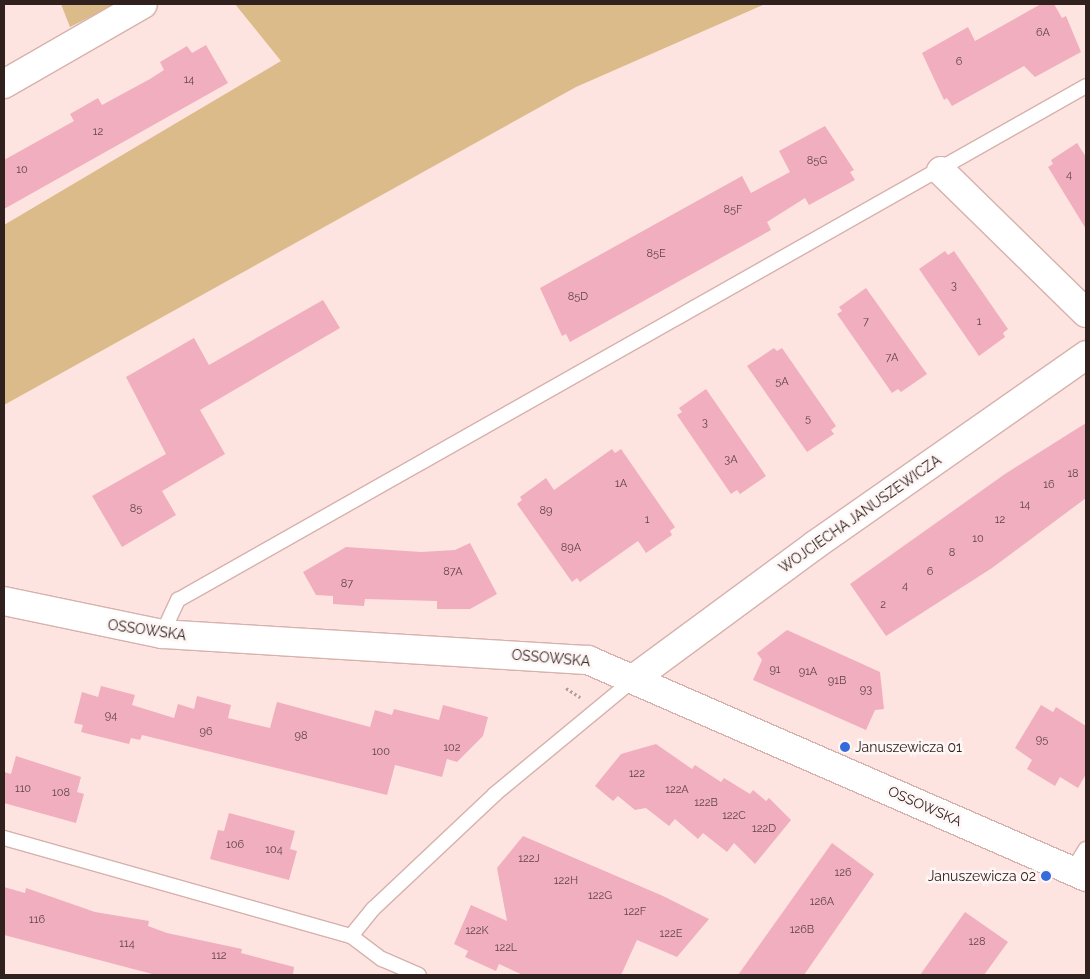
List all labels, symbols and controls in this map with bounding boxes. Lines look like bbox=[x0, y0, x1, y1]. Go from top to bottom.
house number: 6A bbox=[1036, 26, 1050, 40]
house number: 6 bbox=[956, 55, 962, 69]
house number: 14 bbox=[184, 73, 194, 87]
house number: 12 bbox=[93, 125, 103, 139]
house number: 85G bbox=[807, 154, 827, 168]
house number: 10 bbox=[16, 163, 28, 177]
house number: 4 bbox=[1066, 168, 1072, 182]
house number: 85F bbox=[724, 203, 742, 217]
house number: 85E bbox=[646, 247, 666, 261]
house number: 3 bbox=[951, 279, 957, 293]
house number: 85D bbox=[568, 290, 588, 304]
house number: 7 bbox=[863, 315, 869, 329]
house number: 1 bbox=[977, 315, 981, 329]
house number: 7A bbox=[886, 351, 898, 365]
house number: 5A bbox=[775, 375, 789, 389]
house number: 5 bbox=[805, 412, 811, 426]
house number: 3 bbox=[702, 416, 708, 430]
street label: WOJCIECHA JANUSZEWICZA bbox=[775, 451, 945, 577]
house number: 3A bbox=[724, 453, 738, 467]
house number: 18 bbox=[1067, 467, 1079, 481]
house number: 1A bbox=[615, 477, 627, 491]
house number: 16 bbox=[1043, 478, 1055, 492]
house number: 14 bbox=[1020, 498, 1030, 512]
house number: 85 bbox=[130, 502, 142, 516]
house number: 89 bbox=[540, 504, 552, 518]
house number: 1 bbox=[645, 513, 649, 527]
house number: 12 bbox=[995, 513, 1005, 527]
house number: 10 bbox=[972, 532, 984, 546]
house number: 89A bbox=[561, 541, 581, 555]
house number: 8 bbox=[949, 546, 955, 560]
house number: 87A bbox=[443, 565, 463, 579]
house number: 6 bbox=[927, 565, 933, 579]
house number: 87 bbox=[341, 577, 353, 591]
house number: 4 bbox=[902, 579, 908, 593]
house number: 2 bbox=[880, 598, 886, 612]
street label: OSSOWSKA bbox=[107, 616, 187, 644]
street label: OSSOWSKA bbox=[511, 646, 591, 670]
house number: 91 bbox=[769, 663, 781, 677]
house number: 91A bbox=[799, 665, 817, 679]
house number: 91B bbox=[828, 674, 846, 688]
house number: 93 bbox=[860, 683, 872, 697]
house number: 94 bbox=[105, 709, 117, 723]
house number: 96 bbox=[199, 725, 213, 739]
house number: 98 bbox=[295, 729, 307, 743]
house number: 95 bbox=[1036, 733, 1048, 747]
place label: Januszewicza 01 bbox=[855, 739, 962, 755]
house number: 102 bbox=[443, 741, 461, 755]
marker: Januszewicza 01 bbox=[839, 741, 851, 753]
house number: 100 bbox=[372, 745, 390, 759]
house number: 122 bbox=[629, 767, 645, 781]
house number: 110 bbox=[15, 782, 31, 796]
street label: OSSOWSKA bbox=[885, 782, 965, 830]
house number: 122A bbox=[665, 783, 689, 797]
house number: 108 bbox=[52, 786, 70, 800]
house number: 122B bbox=[694, 796, 718, 810]
house number: 122C bbox=[722, 809, 746, 823]
house number: 122D bbox=[752, 822, 776, 836]
house number: 106 bbox=[226, 838, 244, 852]
house number: 104 bbox=[265, 843, 283, 857]
house number: 122J bbox=[518, 852, 540, 866]
house number: 126 bbox=[834, 866, 852, 880]
place label: Januszewicza 02 bbox=[928, 868, 1036, 884]
marker: Januszewicza 02 bbox=[1040, 870, 1052, 882]
house number: 122H bbox=[554, 874, 578, 888]
house number: 122G bbox=[588, 889, 612, 903]
house number: 126A bbox=[810, 895, 834, 909]
house number: 122F bbox=[624, 905, 646, 919]
house number: 116 bbox=[29, 913, 45, 927]
house number: 126B bbox=[790, 923, 814, 937]
house number: 122K bbox=[465, 924, 489, 938]
house number: 122E bbox=[660, 927, 682, 941]
house number: 128 bbox=[969, 935, 985, 949]
house number: 114 bbox=[119, 937, 135, 951]
house number: 122L bbox=[495, 941, 517, 955]
house number: 112 bbox=[211, 949, 227, 963]

